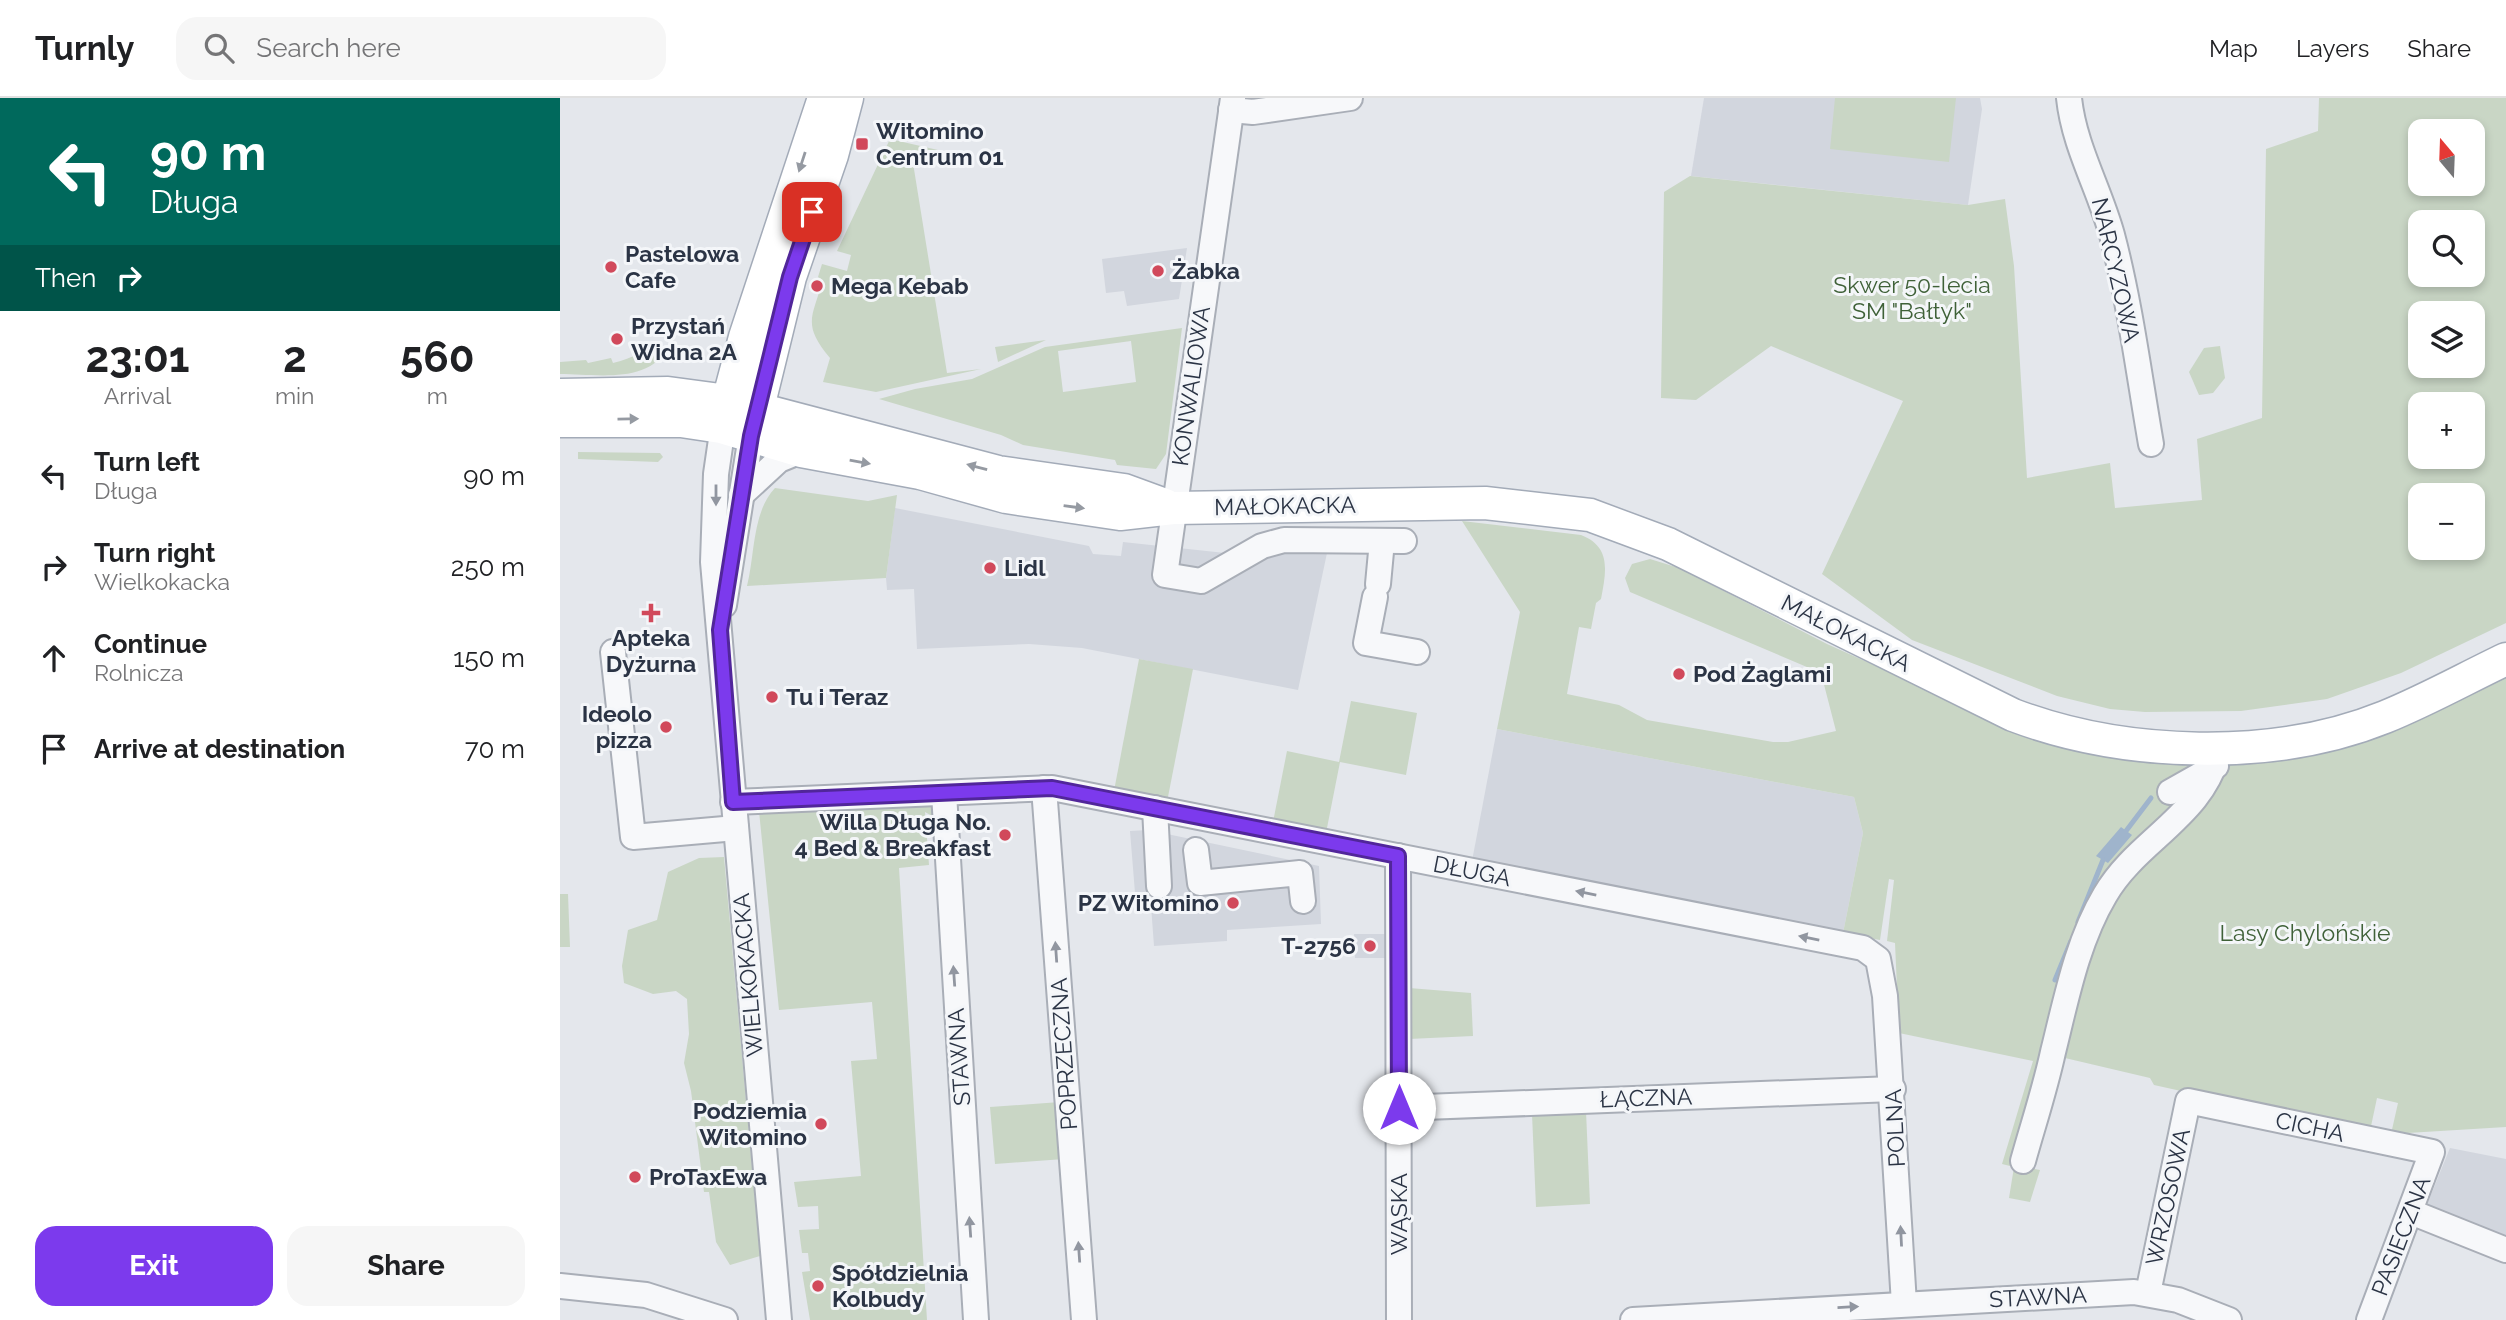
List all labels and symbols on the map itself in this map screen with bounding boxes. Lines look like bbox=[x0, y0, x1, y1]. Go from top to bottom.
place label: Witomino Centrum 01 bbox=[876, 117, 1004, 170]
north arrow bbox=[2408, 119, 2485, 196]
marker: Witomino Centrum 01 bbox=[854, 136, 870, 152]
one-way arrow bbox=[796, 152, 807, 173]
pin bbox=[782, 182, 842, 242]
street label: NARCYZOWA bbox=[2087, 195, 2146, 345]
place label: Pastelowa Cafe bbox=[625, 240, 739, 293]
place label: Żabka bbox=[1172, 257, 1240, 284]
marker: Pastelowa Cafe bbox=[603, 259, 619, 275]
marker: Żabka bbox=[1150, 263, 1166, 279]
park label: Skwer 50-lecia SM "Bałtyk" bbox=[1833, 271, 1991, 324]
place label: Mega Kebab bbox=[831, 272, 969, 299]
marker: Mega Kebab bbox=[809, 278, 825, 294]
street label: KONWALIOWA bbox=[1166, 304, 1215, 468]
place label: Przystań Widna 2A bbox=[631, 312, 738, 365]
marker: Przystań Widna 2A bbox=[609, 331, 625, 347]
one-way arrow bbox=[617, 414, 639, 425]
one-way arrow bbox=[850, 457, 872, 468]
one-way arrow bbox=[966, 461, 987, 471]
one-way arrow bbox=[710, 484, 722, 506]
street label: MAŁOKACKA bbox=[1214, 491, 1357, 520]
one-way arrow bbox=[1063, 502, 1085, 513]
place label: Lidl bbox=[1004, 554, 1046, 581]
marker: Lidl bbox=[982, 560, 998, 576]
street label: MAŁOKACKA bbox=[1777, 588, 1916, 677]
marker: Apteka Dyżurna bbox=[643, 605, 659, 621]
place label: Apteka Dyżurna bbox=[606, 624, 696, 677]
place label: Pod Żaglami bbox=[1693, 660, 1831, 687]
marker: Pod Żaglami bbox=[1671, 666, 1687, 682]
place label: Tu i Teraz bbox=[786, 683, 888, 710]
marker: Tu i Teraz bbox=[764, 689, 780, 705]
place label: Ideolo pizza bbox=[582, 700, 652, 753]
marker: Ideolo pizza bbox=[658, 719, 674, 735]
place label: Willa Długa No. 4 Bed & Breakfast bbox=[795, 808, 991, 861]
marker: Willa Długa No. 4 Bed & Breakfast bbox=[997, 827, 1013, 843]
street label: DŁUGA bbox=[1431, 850, 1514, 891]
one-way arrow bbox=[1575, 888, 1597, 899]
place label: PZ Witomino bbox=[1078, 889, 1219, 916]
street label: WIELKOKACKA bbox=[727, 892, 768, 1058]
marker: PZ Witomino bbox=[1225, 895, 1241, 911]
park label: Lasy Chylońskie bbox=[2219, 919, 2391, 946]
place label: T-2756 bbox=[1281, 932, 1356, 959]
one-way arrow bbox=[1798, 932, 1820, 943]
marker: T-2756 bbox=[1362, 938, 1378, 954]
one-way arrow bbox=[1050, 941, 1061, 963]
one-way arrow bbox=[949, 965, 960, 987]
street label: POPRZECZNA bbox=[1045, 977, 1082, 1131]
street label: STAWNA bbox=[942, 1007, 975, 1107]
position arrow bbox=[1362, 1071, 1436, 1145]
street label: ŁĄCZNA bbox=[1599, 1082, 1693, 1113]
street label: POLNA bbox=[1879, 1088, 1910, 1168]
place label: Podziemia Witomino bbox=[693, 1097, 807, 1150]
street label: CICHA bbox=[2273, 1106, 2347, 1147]
marker: Podziemia Witomino bbox=[813, 1116, 829, 1132]
street label: WRZOSOWA bbox=[2140, 1126, 2195, 1268]
place label: ProTaxEwa bbox=[649, 1163, 767, 1190]
marker: ProTaxEwa bbox=[627, 1169, 643, 1185]
street label: WĄSKA bbox=[1385, 1172, 1412, 1255]
street label: PASIECZNA bbox=[2365, 1172, 2436, 1299]
one-way arrow bbox=[964, 1216, 975, 1238]
one-way arrow bbox=[1895, 1224, 1906, 1246]
one-way arrow bbox=[1073, 1241, 1084, 1263]
place label: Spółdzielnia Kolbudy bbox=[832, 1259, 969, 1312]
marker: Spółdzielnia Kolbudy bbox=[810, 1278, 826, 1294]
street label: STAWNA bbox=[1988, 1280, 2088, 1313]
one-way arrow bbox=[1837, 1301, 1859, 1312]

